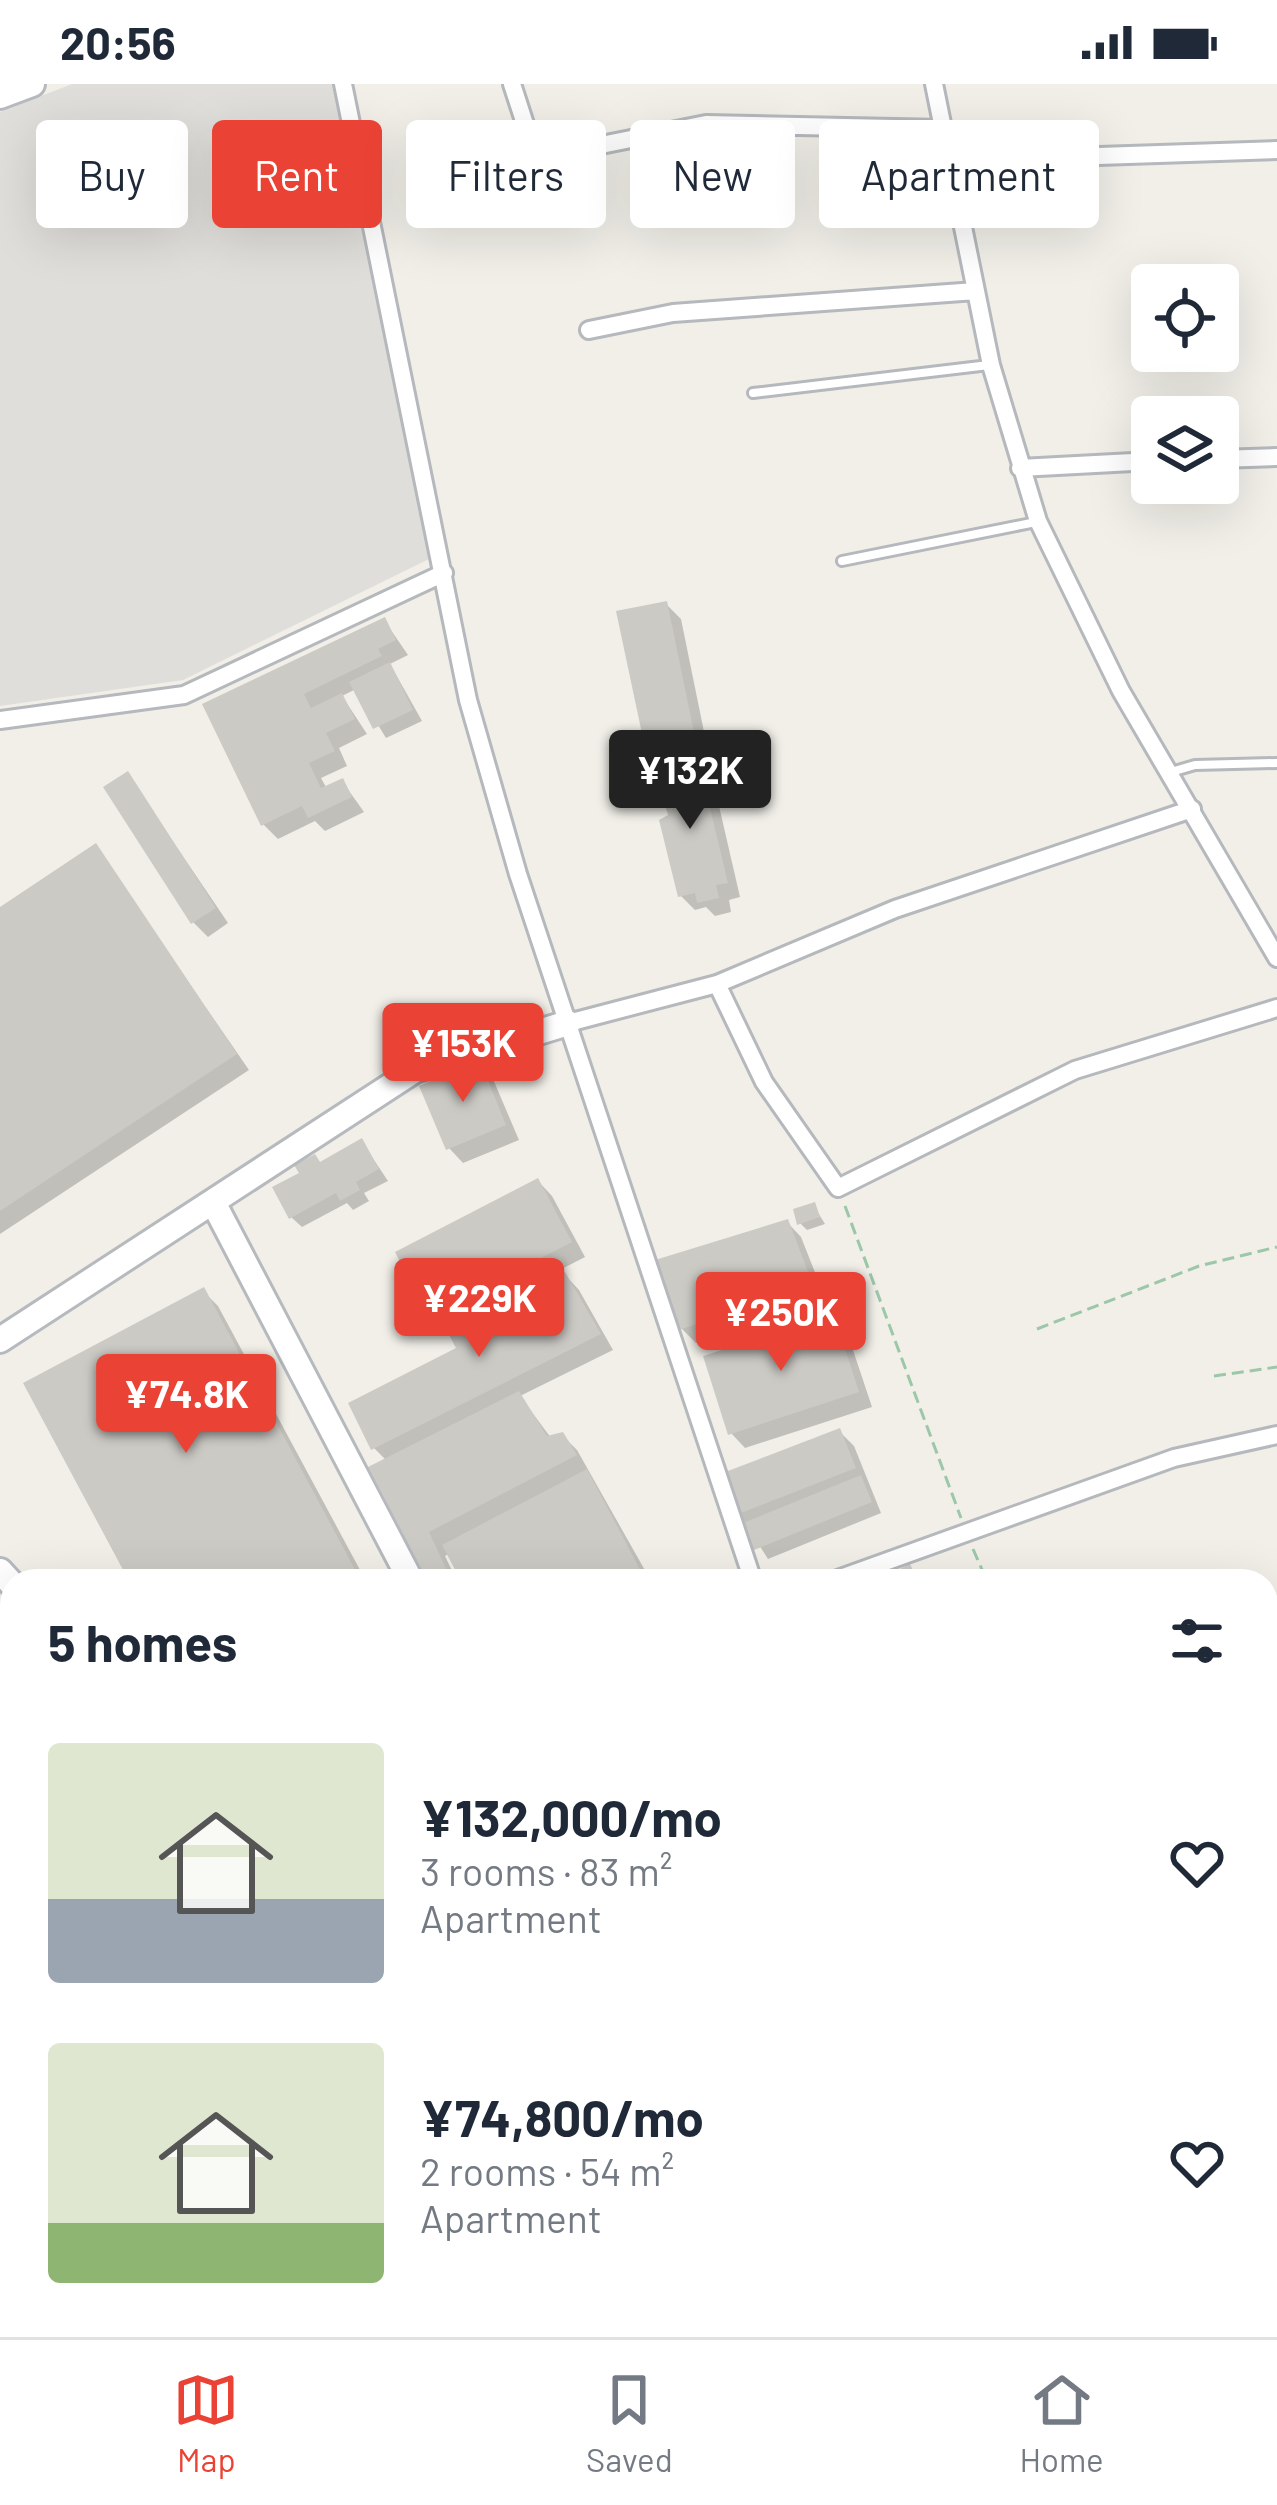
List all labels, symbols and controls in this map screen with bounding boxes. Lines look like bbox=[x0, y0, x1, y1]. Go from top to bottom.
text: 20:56 bbox=[60, 15, 176, 69]
chip: Buy bbox=[36, 120, 188, 228]
chip: Rent bbox=[212, 120, 382, 228]
chip: Filters bbox=[406, 120, 606, 228]
chip: New bbox=[630, 120, 795, 228]
chip: Apartment bbox=[819, 120, 1099, 228]
map controls bbox=[1131, 264, 1239, 504]
button: locate bbox=[1131, 264, 1239, 372]
button: layers bbox=[1131, 396, 1239, 504]
pin: ¥132K bbox=[606, 730, 774, 832]
text: ¥132K bbox=[636, 745, 744, 792]
pin: ¥153K bbox=[379, 1003, 547, 1105]
text: ¥153K bbox=[409, 1018, 517, 1065]
pin: ¥229K bbox=[395, 1258, 563, 1360]
pin: ¥250K bbox=[697, 1272, 865, 1374]
text: ¥229K bbox=[421, 1273, 537, 1320]
text: ¥250K bbox=[723, 1287, 839, 1334]
pin: ¥74.8K bbox=[88, 1354, 284, 1456]
text: ¥74.8K bbox=[123, 1369, 249, 1416]
icon: filters bbox=[1164, 1608, 1230, 1674]
text: 5 homes bbox=[48, 1611, 237, 1672]
text: ¥132,000/mo bbox=[420, 1786, 722, 1847]
icon: home bbox=[144, 1791, 288, 1935]
icon: heart bbox=[1164, 1830, 1230, 1896]
text: 3 rooms · 83 m² bbox=[420, 1847, 672, 1894]
text: Apartment bbox=[420, 1894, 602, 1941]
text: ¥74,800/mo bbox=[420, 2086, 704, 2147]
icon: home bbox=[144, 2091, 288, 2235]
icon: heart bbox=[1164, 2130, 1230, 2196]
text: 2 rooms · 54 m² bbox=[420, 2147, 674, 2194]
text: Apartment bbox=[420, 2194, 602, 2241]
tab: Map bbox=[173, 2367, 239, 2479]
tab: Saved bbox=[586, 2367, 673, 2479]
tab: Home bbox=[1019, 2367, 1104, 2479]

